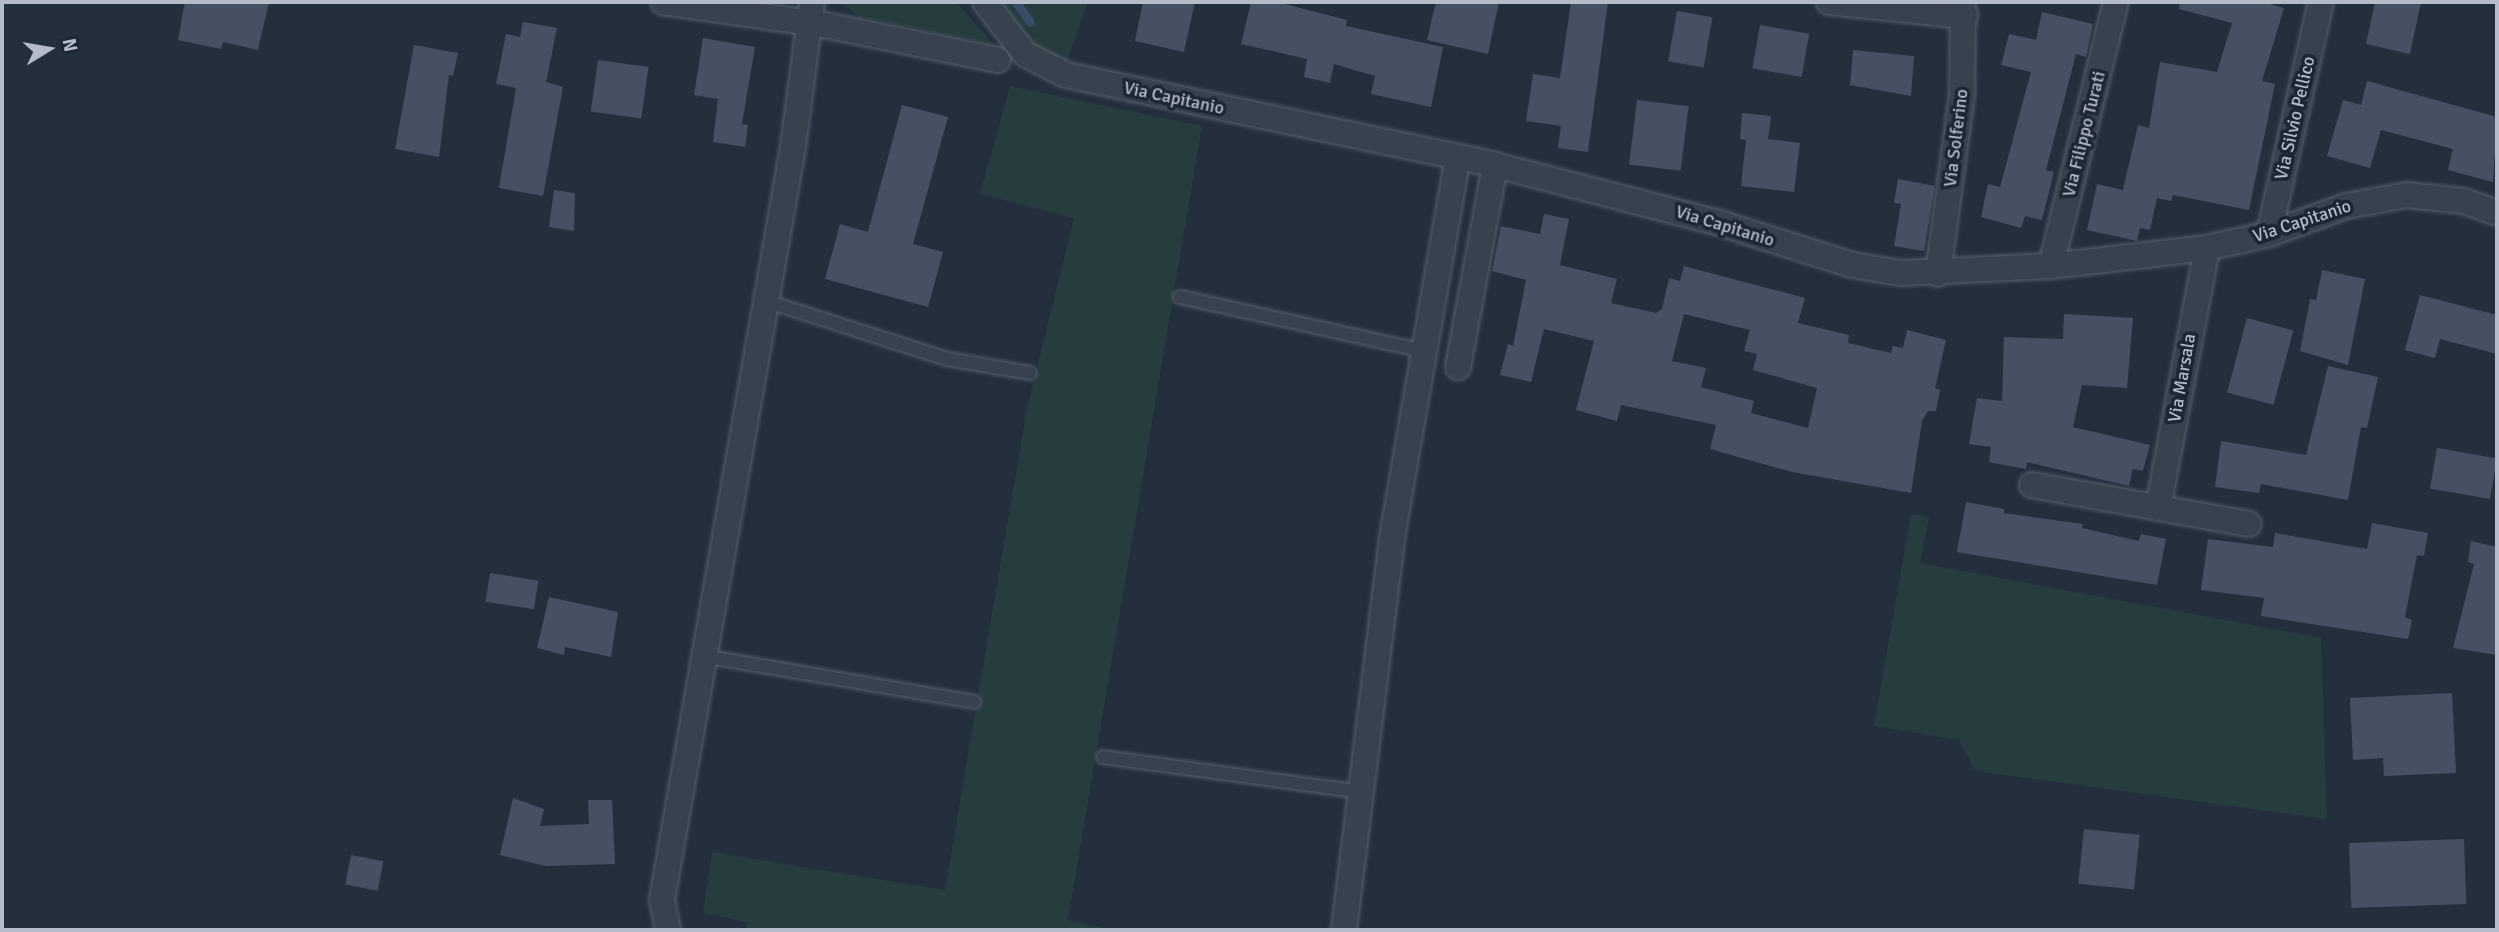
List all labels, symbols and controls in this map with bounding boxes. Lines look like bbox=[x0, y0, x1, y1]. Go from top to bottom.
north arrow bbox=[14, 14, 84, 84]
text: N bbox=[57, 36, 83, 54]
street label: Via Silvio Pellico bbox=[2270, 54, 2320, 182]
street label: Via Filippo Turati bbox=[2058, 69, 2110, 199]
street label: Via Capitanio bbox=[1122, 77, 1226, 119]
street label: Via Solferino bbox=[1939, 88, 1973, 188]
street label: Via Capitanio bbox=[2250, 195, 2354, 247]
street label: Via Capitanio bbox=[1673, 201, 1777, 251]
street label: Via Marsala bbox=[2164, 332, 2200, 424]

